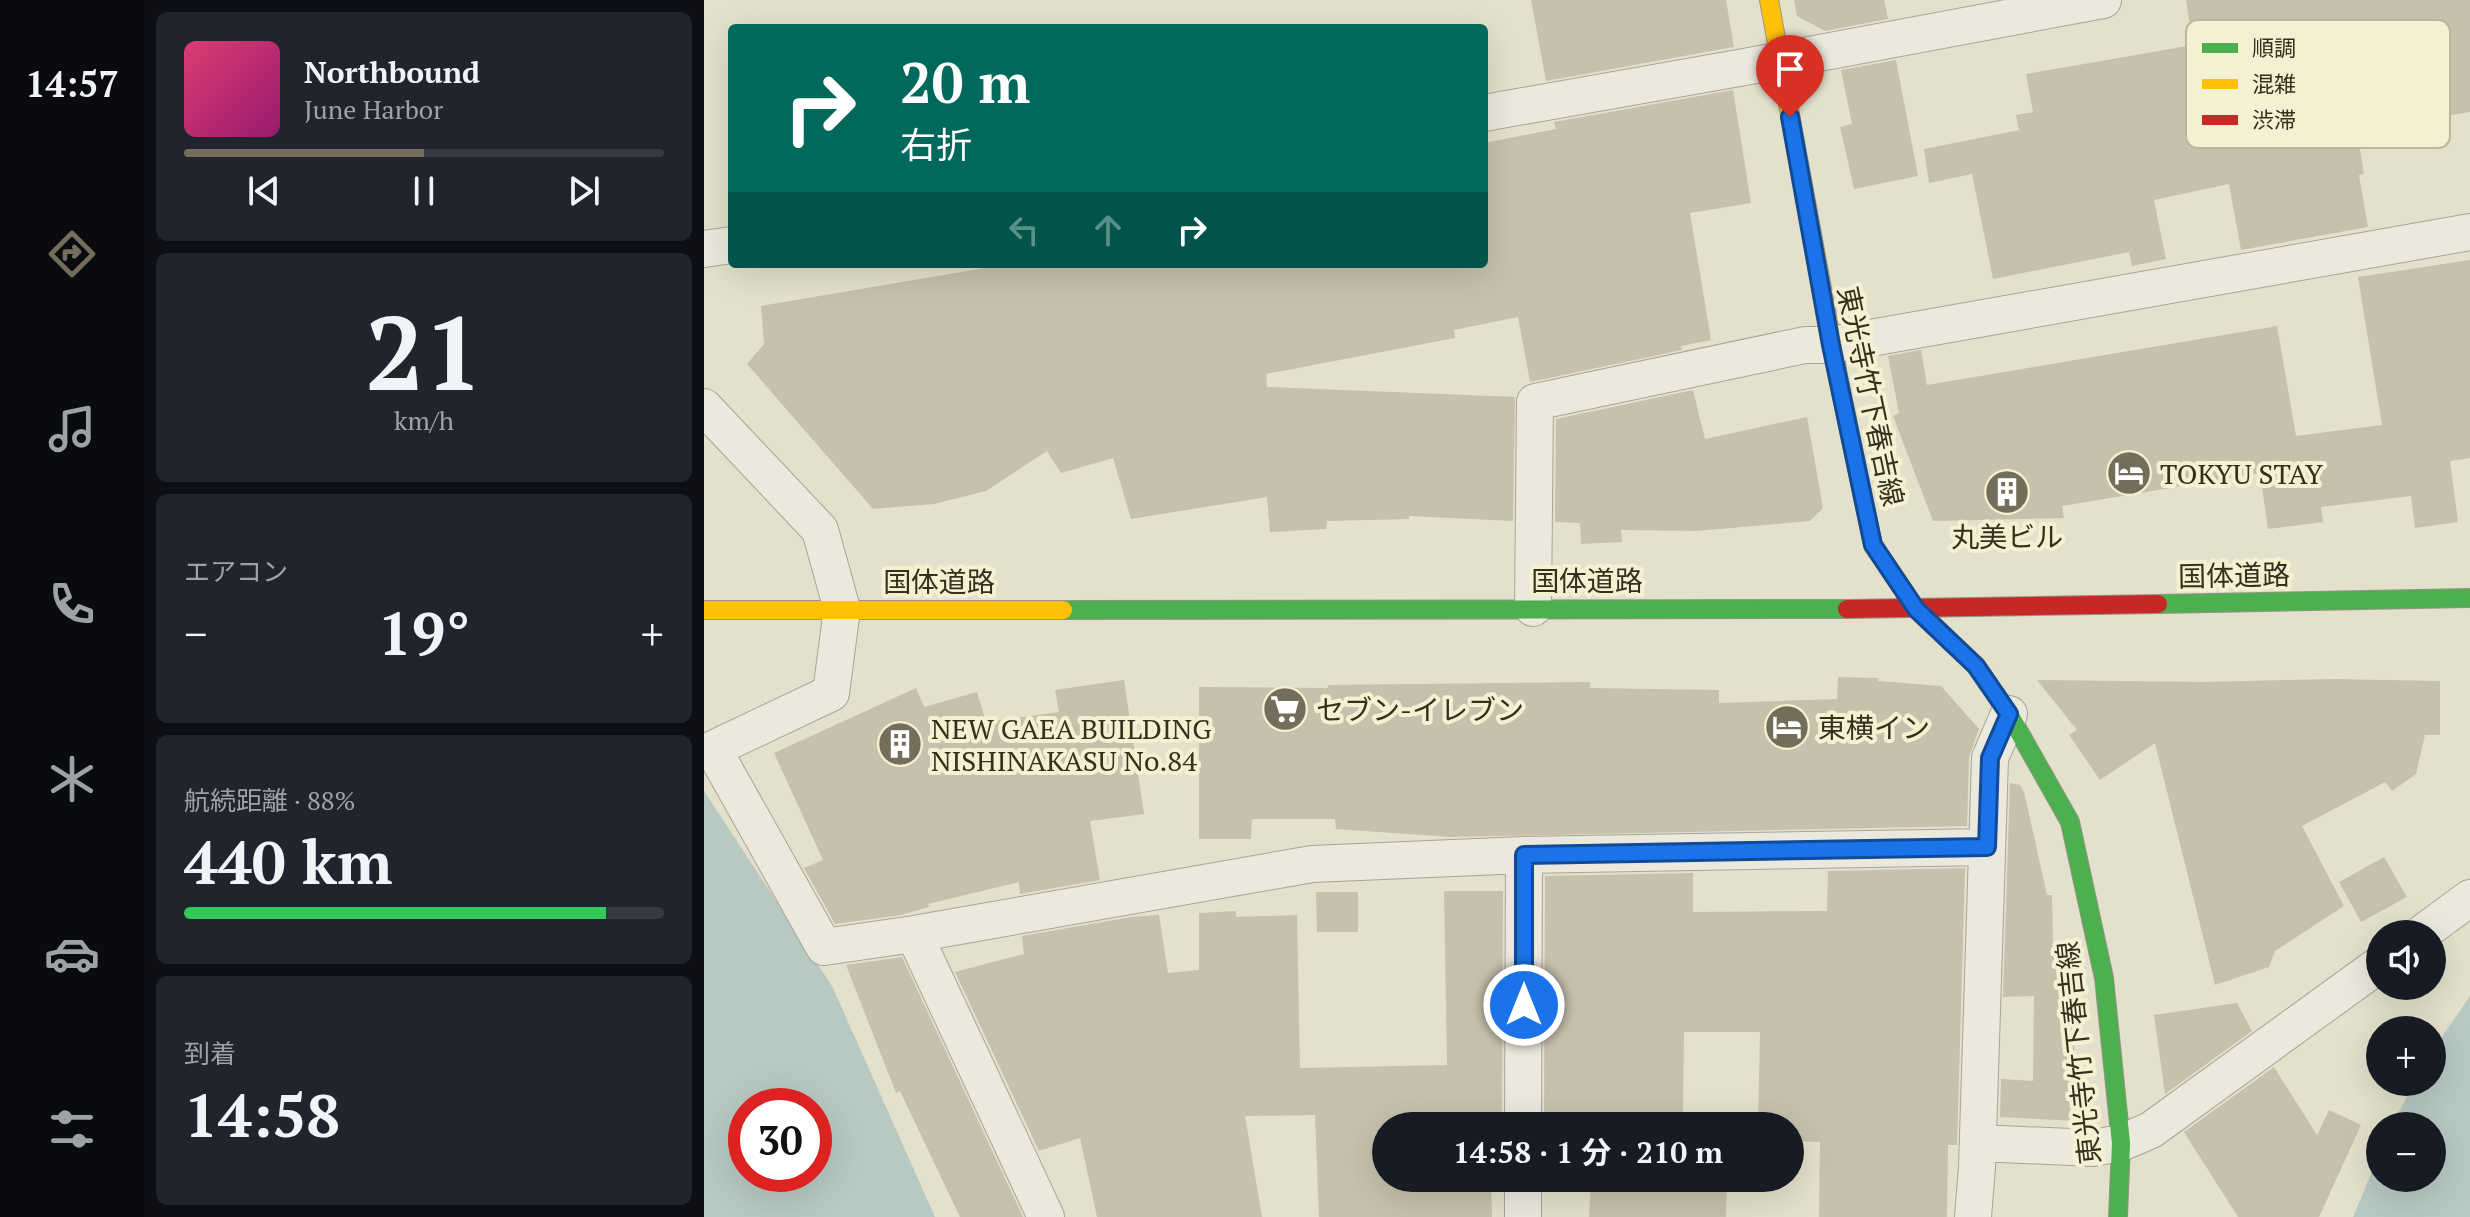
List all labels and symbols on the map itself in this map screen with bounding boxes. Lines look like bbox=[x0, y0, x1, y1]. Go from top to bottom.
legend bbox=[2186, 20, 2450, 148]
text: 順調 bbox=[2252, 33, 2296, 62]
pin bbox=[1756, 35, 1824, 117]
text: 混雑 bbox=[2252, 69, 2296, 98]
text: 渋滞 bbox=[2252, 105, 2296, 134]
street label: 東光寺竹下春吉線 bbox=[1830, 283, 1912, 509]
hotel icon: TOKYU STAY bbox=[2105, 449, 2153, 497]
place label: TOKYU STAY bbox=[2160, 455, 2324, 492]
building icon: 丸美ビル bbox=[1983, 468, 2031, 516]
place label: 丸美ビル bbox=[1951, 518, 2063, 555]
street label: 国体道路 bbox=[2178, 556, 2290, 594]
street label: 国体道路 bbox=[1531, 562, 1643, 599]
street label: 国体道路 bbox=[883, 563, 995, 600]
supermarket icon: セブン-イレブン bbox=[1261, 685, 1309, 733]
place label: セブン-イレブン bbox=[1316, 691, 1524, 728]
hotel icon: 東横イン bbox=[1763, 703, 1811, 751]
place label: 東横イン bbox=[1818, 709, 1930, 746]
place label: NEW GAEA BUILDING NISHINAKASU No.84 bbox=[931, 710, 1212, 779]
building icon: NEW GAEA BUILDING NISHINAKASU No.84 bbox=[876, 720, 924, 768]
street label: 東光寺竹下春吉線 bbox=[2048, 940, 2108, 1166]
position arrow bbox=[1482, 963, 1566, 1047]
speed limit sign: 30 bbox=[728, 1088, 832, 1192]

